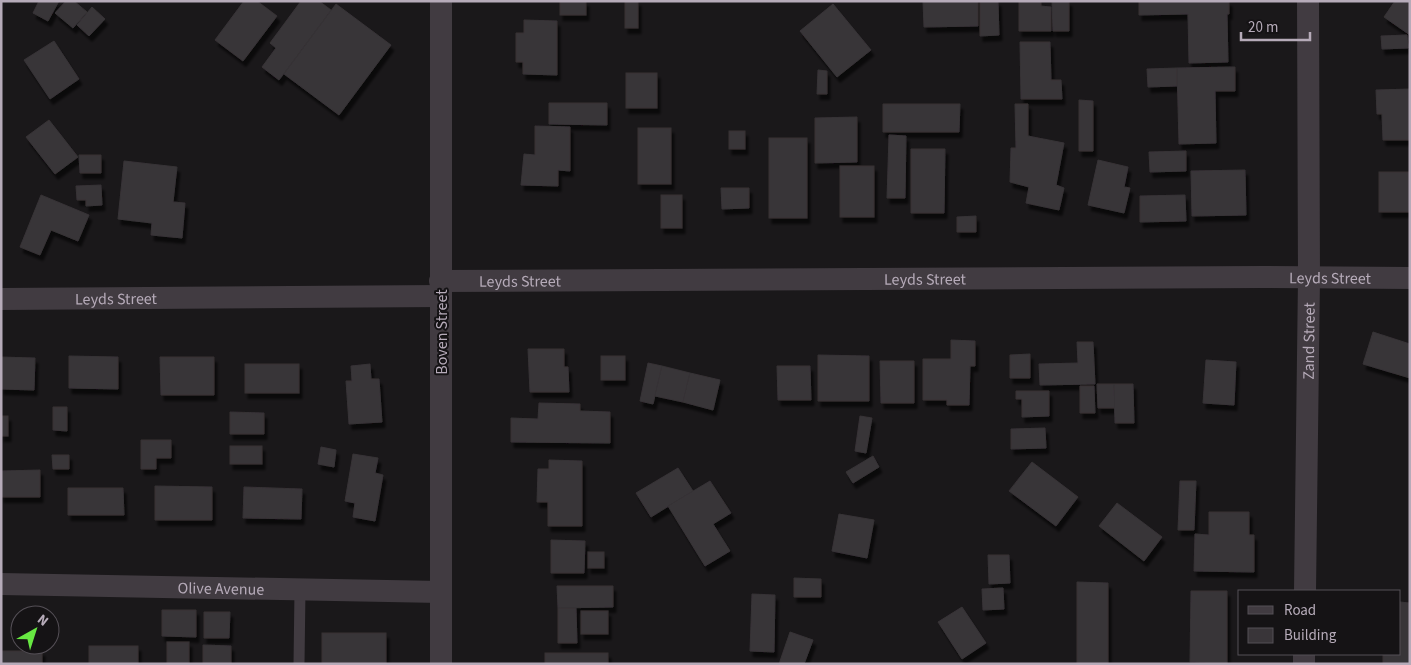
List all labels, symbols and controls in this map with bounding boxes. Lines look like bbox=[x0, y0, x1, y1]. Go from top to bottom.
scale bar bbox=[1241, 10, 1310, 42]
text: 20 m bbox=[1248, 17, 1278, 38]
street label: Leyds Street bbox=[1289, 267, 1372, 290]
street label: Leyds Street bbox=[884, 268, 967, 291]
street label: Leyds Street bbox=[479, 270, 562, 293]
street label: Leyds Street bbox=[75, 288, 158, 310]
street label: Boven Street bbox=[431, 289, 453, 375]
street label: Zand Street bbox=[1298, 302, 1321, 380]
street label: Olive Avenue bbox=[177, 577, 264, 601]
legend bbox=[1238, 590, 1401, 655]
text: Road bbox=[1284, 600, 1316, 621]
north arrow bbox=[10, 605, 60, 655]
text: N bbox=[33, 610, 52, 631]
text: Building bbox=[1284, 625, 1337, 646]

